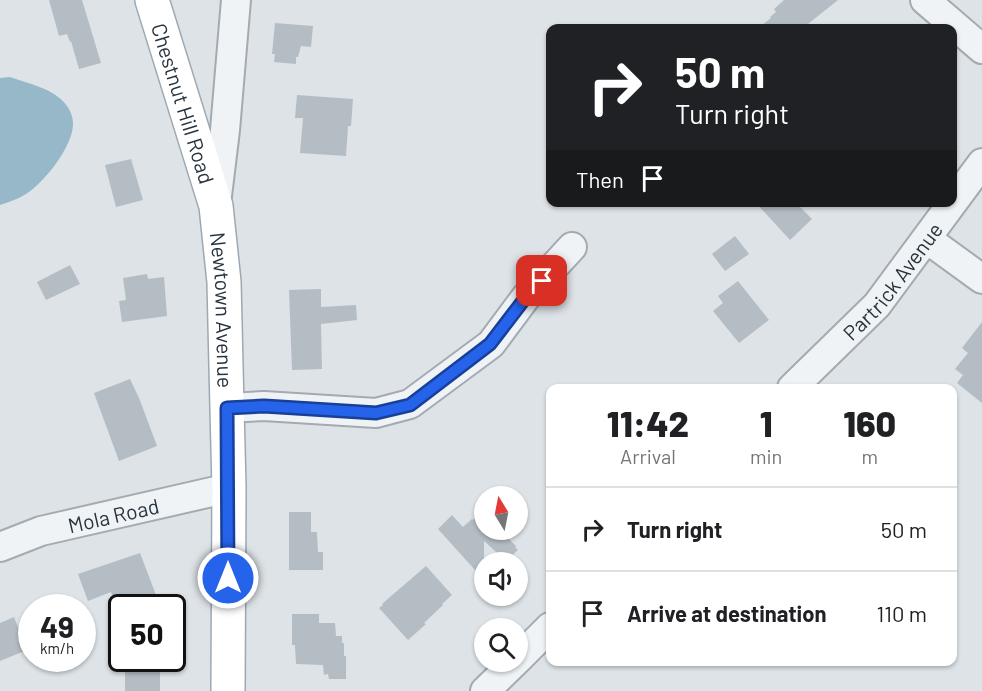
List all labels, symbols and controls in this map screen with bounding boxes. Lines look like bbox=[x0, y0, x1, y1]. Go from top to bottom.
street label: Chestnut Hill Road bbox=[147, 20, 221, 186]
text: 50 m bbox=[675, 46, 765, 96]
icon: right bbox=[576, 48, 654, 126]
text: Turn right bbox=[675, 97, 789, 129]
icon: arrive bbox=[636, 162, 669, 195]
text: Then bbox=[576, 166, 624, 192]
street label: Partrick Avenue bbox=[837, 217, 947, 345]
street label: Newtown Avenue bbox=[206, 231, 239, 388]
pin bbox=[516, 255, 567, 306]
icon: arrive bbox=[525, 264, 558, 297]
text: 11:42 bbox=[607, 401, 689, 444]
text: 1 bbox=[760, 401, 773, 444]
text: 160 bbox=[843, 401, 896, 444]
text: Arrival bbox=[620, 444, 676, 468]
text: min bbox=[750, 444, 782, 468]
text: m bbox=[861, 444, 878, 468]
north arrow bbox=[474, 486, 528, 540]
map controls bbox=[474, 486, 528, 672]
street label: Mola Road bbox=[65, 492, 161, 537]
icon: right bbox=[576, 513, 609, 546]
text: Turn right bbox=[627, 516, 722, 542]
text: 50 m bbox=[881, 516, 927, 542]
position arrow bbox=[196, 546, 260, 610]
button: sound bbox=[474, 552, 528, 606]
speed limit sign: 50 bbox=[108, 594, 186, 672]
icon: arrive bbox=[576, 597, 609, 630]
text: Arrive at destination bbox=[627, 600, 826, 626]
text: 110 m bbox=[877, 600, 927, 626]
text: 49 bbox=[40, 608, 74, 644]
button: search bbox=[474, 618, 528, 672]
text: km/h bbox=[40, 639, 74, 657]

